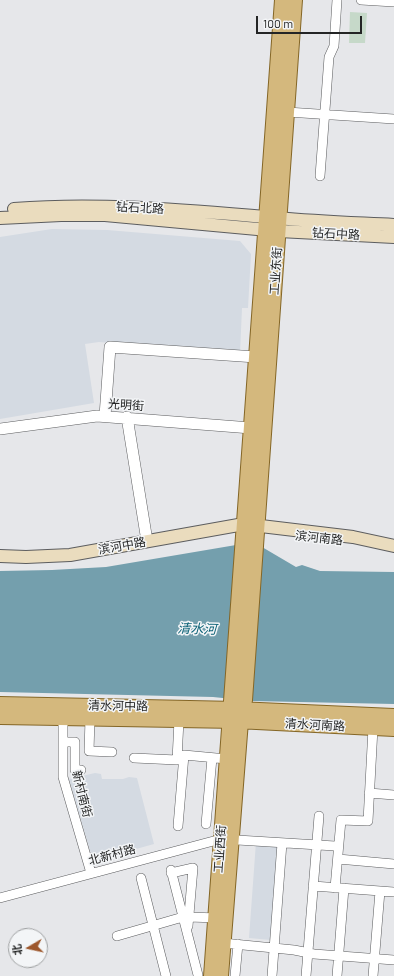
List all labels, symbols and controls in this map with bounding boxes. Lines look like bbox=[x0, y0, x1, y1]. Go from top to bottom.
scale bar bbox=[258, 8, 364, 34]
text: 100 m bbox=[263, 16, 293, 30]
street label: 钻石北路 bbox=[116, 200, 164, 216]
street label: 钻石中路 bbox=[312, 226, 360, 242]
street label: 工业东街 bbox=[267, 247, 285, 295]
street label: 光明街 bbox=[108, 397, 144, 413]
street label: 滨河南路 bbox=[294, 528, 344, 548]
street label: 滨河中路 bbox=[97, 535, 147, 557]
water label: 清水河 bbox=[177, 621, 217, 637]
street label: 清水河中路 bbox=[88, 698, 148, 714]
street label: 清水河南路 bbox=[285, 716, 345, 734]
street label: 新村南街 bbox=[69, 769, 95, 819]
street label: 工业西街 bbox=[211, 825, 229, 873]
street label: 北新村路 bbox=[87, 842, 137, 868]
north arrow bbox=[8, 928, 48, 968]
text: 北 bbox=[9, 943, 24, 956]

